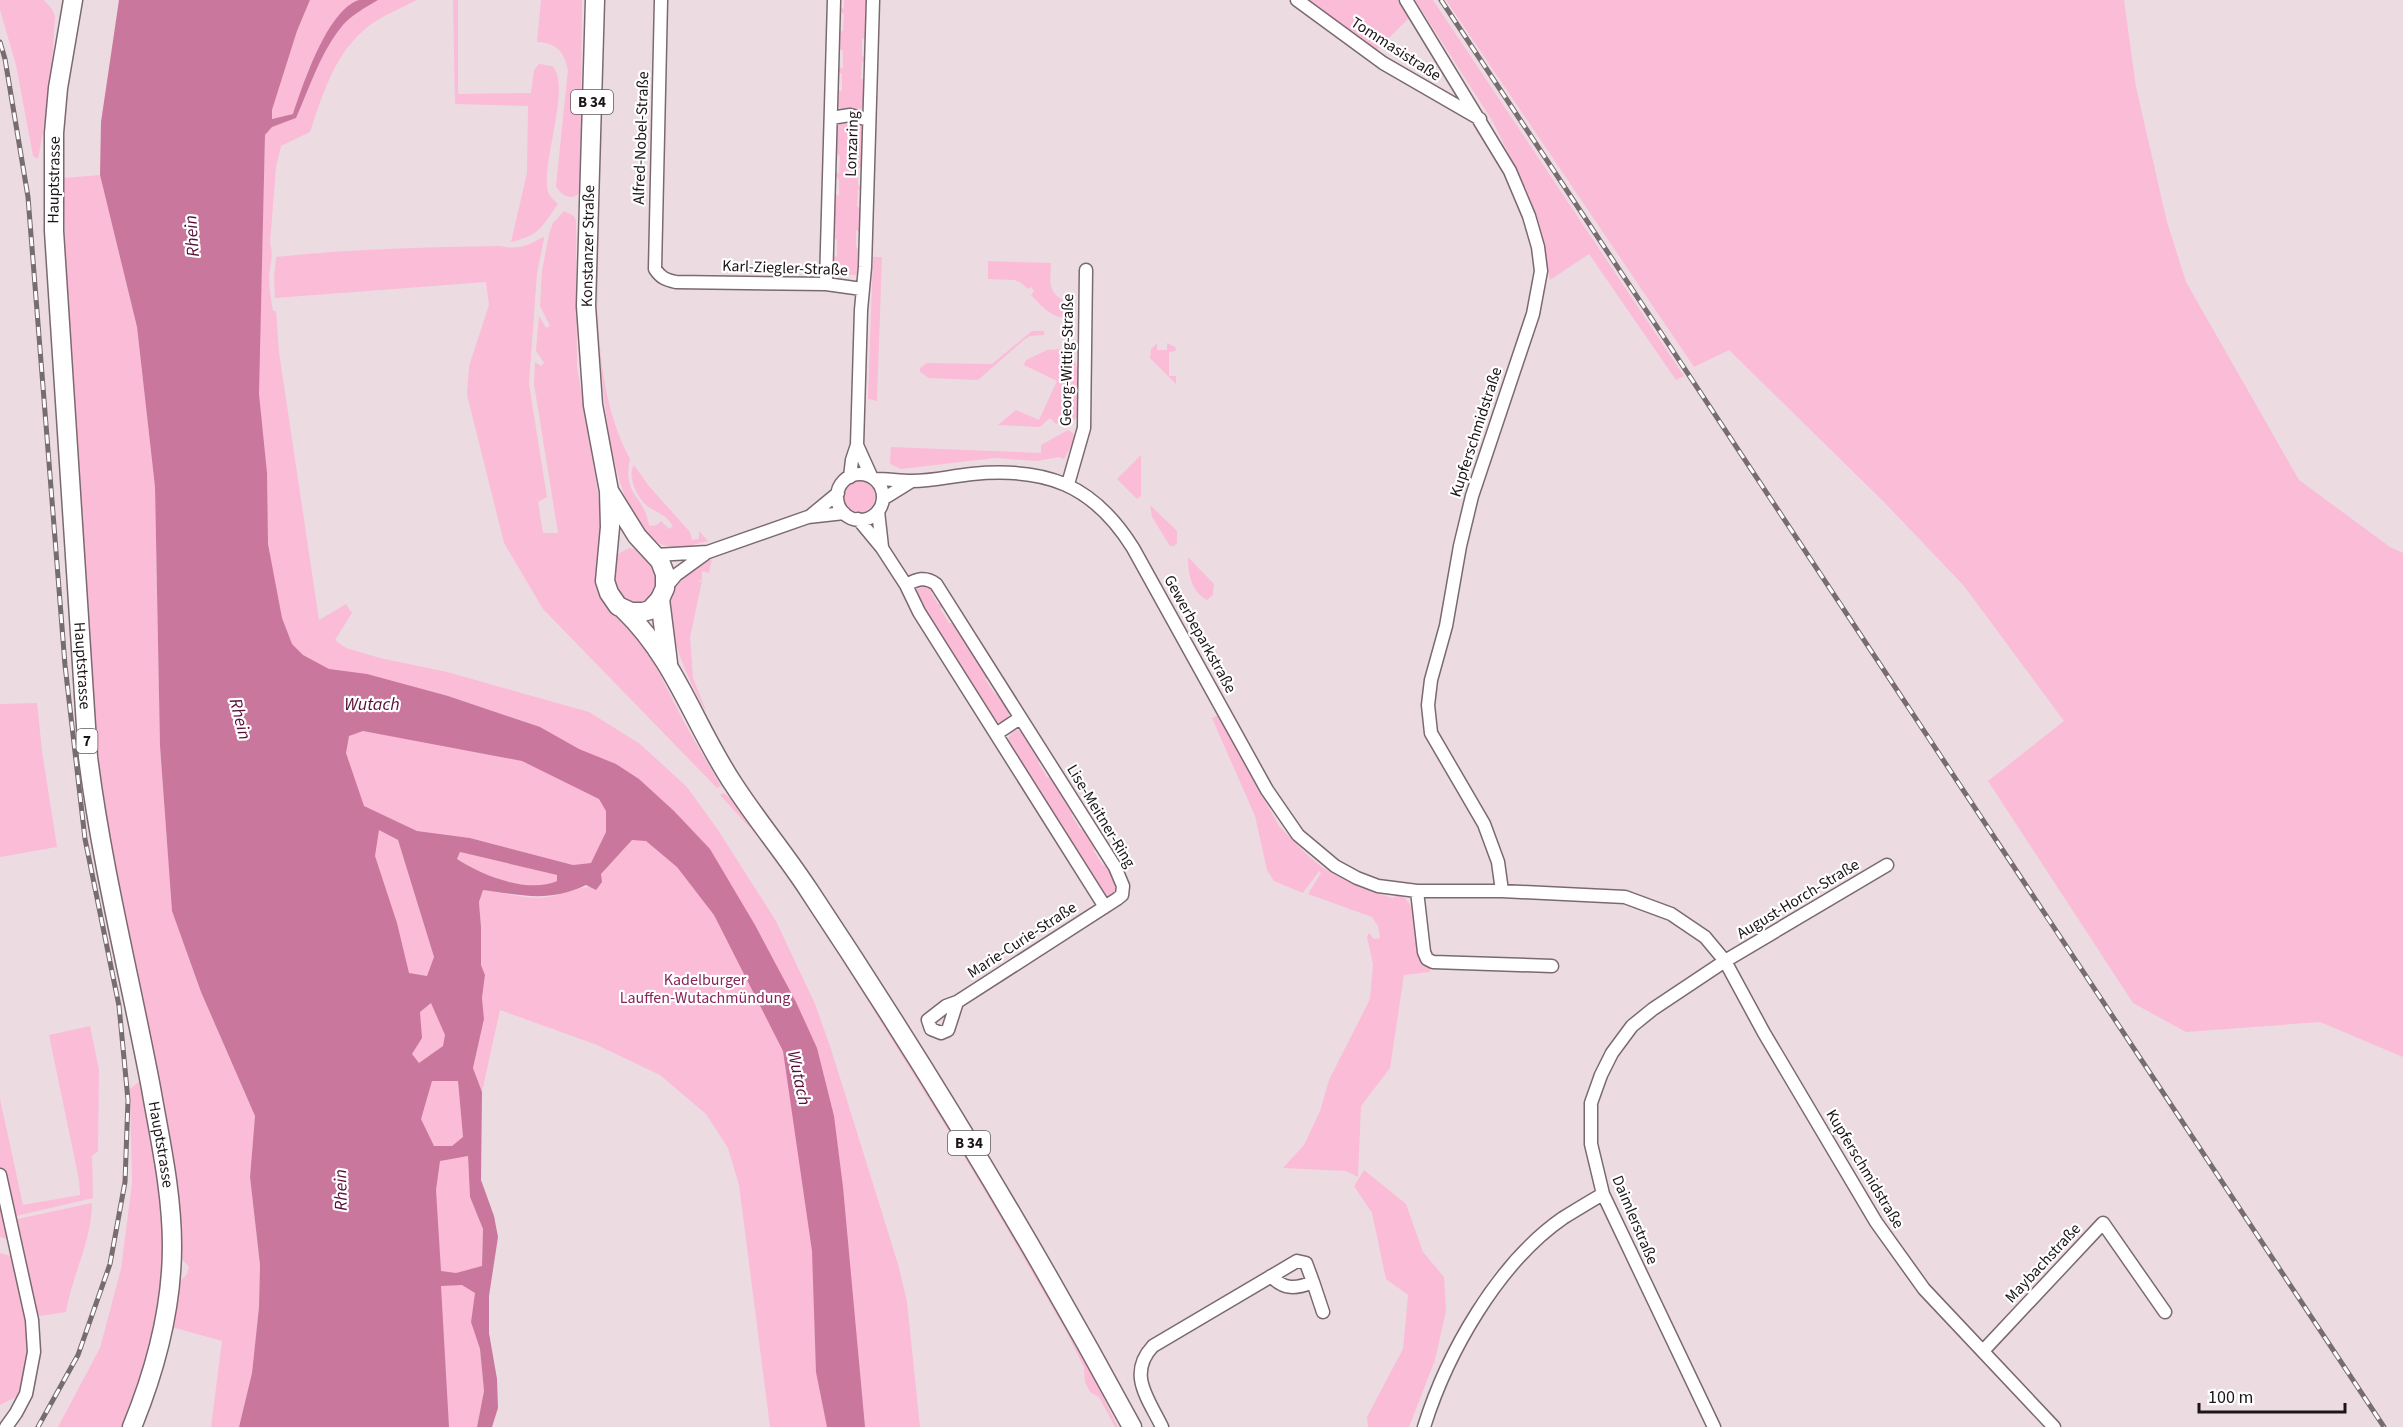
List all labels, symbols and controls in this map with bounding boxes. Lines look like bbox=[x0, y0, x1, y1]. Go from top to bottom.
street label: Tommasistraße bbox=[1347, 12, 1445, 86]
street label: Alfred-Nobel-Straße bbox=[628, 71, 654, 205]
road number: B 34 bbox=[571, 90, 613, 114]
street label: Lonzaring bbox=[840, 111, 864, 177]
street label: Hauptstrasse bbox=[42, 136, 66, 224]
street label: Konstanzer Straße bbox=[576, 185, 600, 307]
water label: Rhein bbox=[178, 214, 206, 258]
street label: Karl-Ziegler-Straße bbox=[722, 255, 848, 281]
street label: Georg-Wittig-Straße bbox=[1055, 294, 1079, 426]
street label: Kupferschmidstraße bbox=[1445, 364, 1507, 500]
street label: Gewerbeparkstraße bbox=[1158, 571, 1242, 697]
street label: Hauptstrasse bbox=[68, 621, 96, 710]
water label: Wutach bbox=[344, 692, 400, 717]
water label: Rhein bbox=[223, 696, 257, 742]
road number: 7 bbox=[76, 729, 98, 753]
street label: Lise-Meitner-Ring bbox=[1061, 760, 1141, 872]
street label: August-Horch-Straße bbox=[1733, 854, 1864, 944]
street label: Marie-Curie-Straße bbox=[963, 896, 1081, 984]
park label: Kadelburger Lauffen-Wutachmündung bbox=[620, 969, 790, 1009]
water label: Wutach bbox=[781, 1048, 817, 1108]
street label: Hauptstrasse bbox=[143, 1099, 179, 1189]
street label: Kupferschmidstraße bbox=[1821, 1105, 1909, 1233]
road number: B 34 bbox=[948, 1131, 990, 1155]
water label: Rhein bbox=[328, 1169, 354, 1211]
street label: Daimlerstraße bbox=[1606, 1172, 1664, 1268]
street label: Maybachstraße bbox=[2000, 1218, 2086, 1308]
scale bar bbox=[2199, 1376, 2344, 1414]
text: 100 m bbox=[2208, 1385, 2253, 1410]

